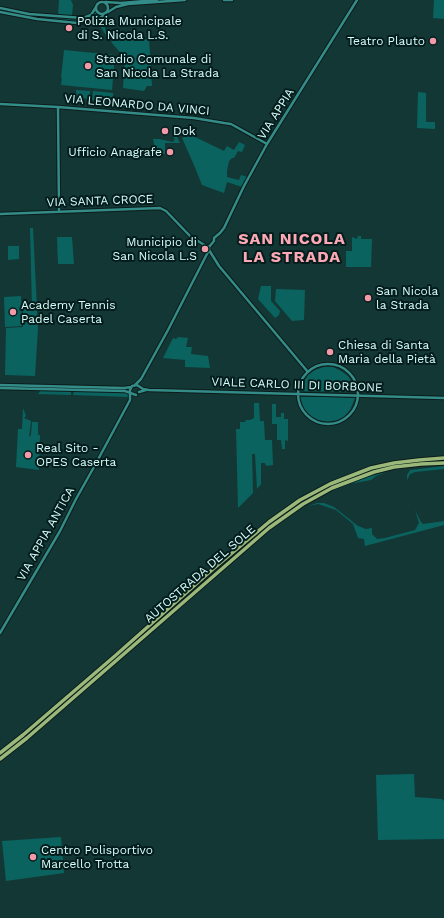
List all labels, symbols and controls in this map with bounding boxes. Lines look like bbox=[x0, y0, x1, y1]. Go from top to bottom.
place label: Polizia Municipale di S. Nicola L.S. bbox=[77, 14, 182, 42]
marker: Polizia Municipale di S. Nicola L.S. bbox=[64, 23, 74, 33]
place label: Teatro Plauto bbox=[347, 34, 425, 48]
marker: Teatro Plauto bbox=[428, 36, 438, 46]
place label: Stadio Comunale di San Nicola La Strada bbox=[96, 52, 219, 80]
marker: Stadio Comunale di San Nicola La Strada bbox=[83, 61, 93, 71]
street label: VIA APPIA bbox=[255, 86, 297, 142]
street label: VIA LEONARDO DA VINCI bbox=[64, 91, 210, 119]
place label: Dok bbox=[173, 124, 196, 138]
marker: Dok bbox=[160, 126, 170, 136]
place label: Ufficio Anagrafe bbox=[68, 145, 162, 159]
marker: Ufficio Anagrafe bbox=[165, 147, 175, 157]
street label: VIA SANTA CROCE bbox=[46, 192, 154, 210]
district label: SAN NICOLA LA STRADA bbox=[238, 229, 346, 267]
place label: Municipio di San Nicola L.S bbox=[113, 235, 197, 263]
marker: Municipio di San Nicola L.S bbox=[200, 244, 210, 254]
place label: San Nicola la Strada bbox=[376, 284, 438, 312]
marker: San Nicola la Strada bbox=[363, 293, 373, 303]
place label: Academy Tennis Padel Caserta bbox=[21, 298, 116, 326]
marker: Academy Tennis Padel Caserta bbox=[8, 307, 18, 317]
place label: Chiesa di Santa Maria della Pietà bbox=[338, 338, 436, 366]
marker: Chiesa di Santa Maria della Pietà bbox=[325, 347, 335, 357]
street label: VIALE CARLO III DI BORBONE bbox=[211, 375, 383, 395]
place label: Real Sito - OPES Caserta bbox=[36, 441, 116, 469]
marker: Real Sito - OPES Caserta bbox=[23, 450, 33, 460]
street label: VIA APPIA ANTICA bbox=[14, 485, 78, 583]
street label: AUTOSTRADA DEL SOLE bbox=[142, 522, 258, 626]
place label: Centro Polisportivo Marcello Trotta bbox=[41, 843, 153, 871]
marker: Centro Polisportivo Marcello Trotta bbox=[28, 852, 38, 862]

